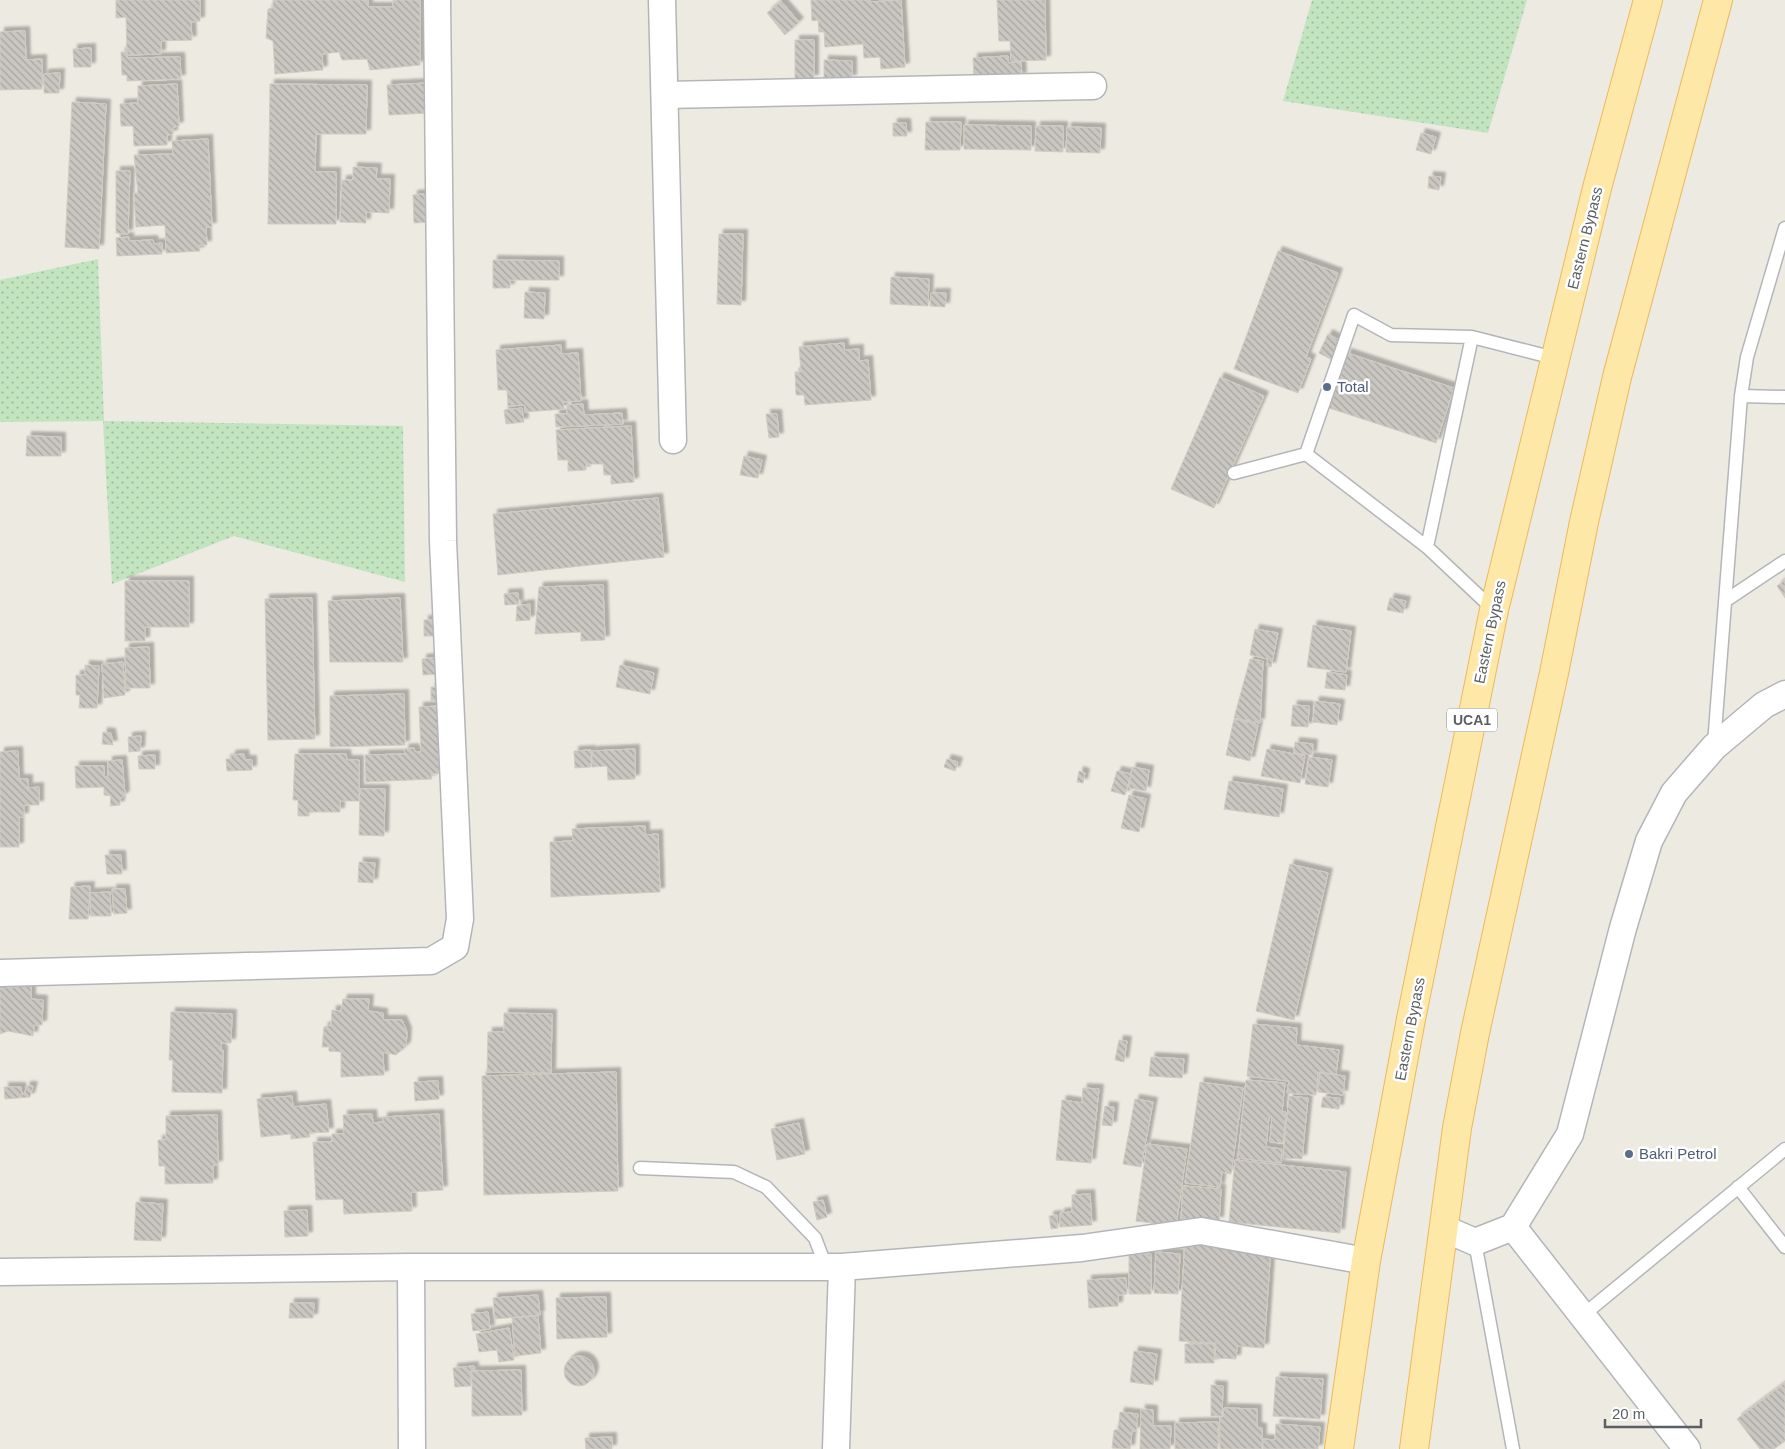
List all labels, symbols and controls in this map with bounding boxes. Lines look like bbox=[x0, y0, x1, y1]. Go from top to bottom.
street label: Eastern Bypass bbox=[1564, 185, 1605, 291]
place label: Total bbox=[1337, 378, 1369, 395]
marker: Total bbox=[1321, 381, 1333, 393]
street label: Eastern Bypass bbox=[1470, 579, 1509, 685]
road number: UCA1 bbox=[1447, 708, 1497, 732]
street label: Eastern Bypass bbox=[1391, 976, 1428, 1082]
place label: Bakri Petrol bbox=[1639, 1145, 1717, 1162]
marker: Bakri Petrol bbox=[1623, 1148, 1635, 1160]
scale bar bbox=[1605, 1396, 1701, 1428]
text: 20 m bbox=[1612, 1405, 1645, 1422]

